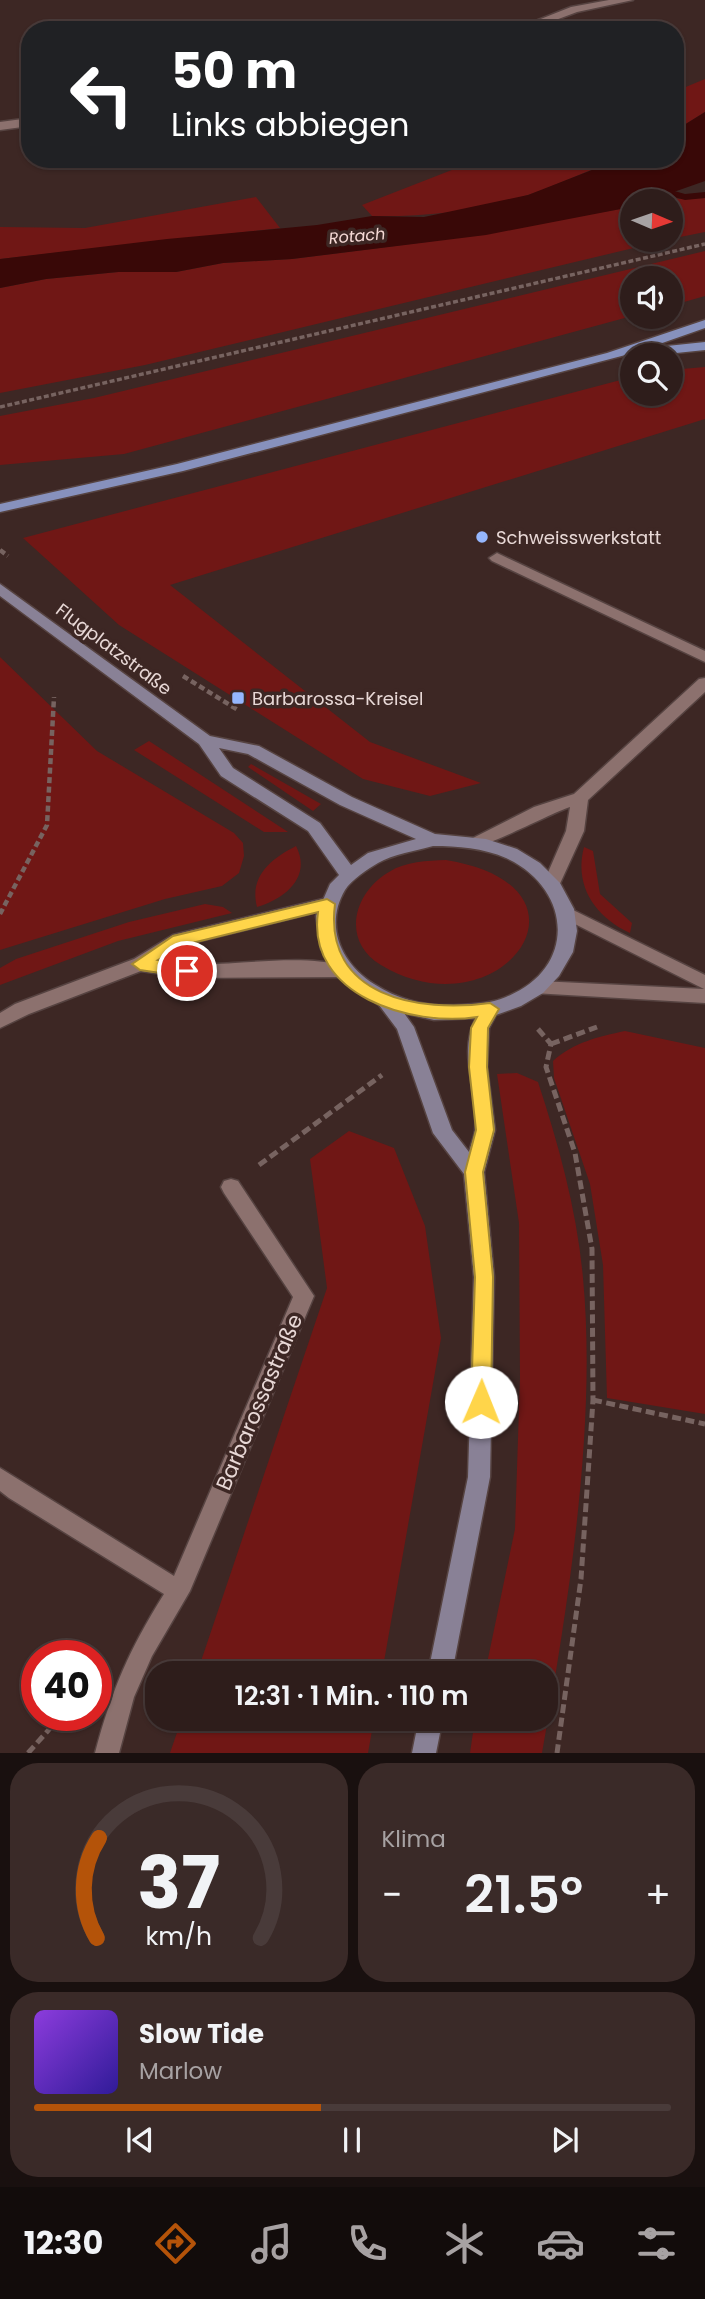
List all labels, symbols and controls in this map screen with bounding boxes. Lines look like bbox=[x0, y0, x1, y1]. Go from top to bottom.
text: 50 m bbox=[171, 37, 297, 105]
icon: left bbox=[56, 49, 147, 140]
text: Links abbiegen bbox=[171, 102, 409, 147]
north arrow bbox=[620, 189, 682, 252]
map controls bbox=[620, 189, 683, 406]
water label: Rotach bbox=[328, 222, 386, 250]
button: sound bbox=[620, 266, 683, 329]
button: search bbox=[620, 343, 683, 406]
place label: Schweisswerkstatt bbox=[496, 525, 661, 550]
marker: Schweisswerkstatt bbox=[474, 529, 490, 545]
street label: Flugplatzstraße bbox=[51, 597, 177, 701]
place label: Barbarossa-Kreisel bbox=[252, 686, 423, 711]
marker: Barbarossa-Kreisel bbox=[230, 690, 246, 706]
pin bbox=[157, 941, 217, 1001]
icon: arrive bbox=[168, 952, 206, 990]
street label: Barbarossastraße bbox=[209, 1310, 309, 1494]
position arrow bbox=[444, 1365, 518, 1439]
speed limit sign: 40 bbox=[21, 1640, 112, 1731]
text: 12:31 · 1 Min. · 110 m bbox=[234, 1678, 469, 1714]
text: Klima bbox=[382, 1823, 446, 1855]
text: 37 bbox=[137, 1833, 220, 1934]
text: 21.5° bbox=[464, 1858, 583, 1931]
text: − bbox=[382, 1868, 402, 1921]
text: + bbox=[645, 1868, 671, 1921]
text: km/h bbox=[145, 1919, 212, 1954]
text: Slow Tide bbox=[139, 2016, 264, 2052]
text: Marlow bbox=[139, 2055, 222, 2087]
icon: previous bbox=[121, 2121, 159, 2159]
icon: pause bbox=[333, 2121, 371, 2159]
icon: next bbox=[546, 2121, 584, 2159]
icon: directions bbox=[151, 2219, 200, 2268]
icon: music bbox=[247, 2219, 296, 2268]
icon: phone bbox=[343, 2219, 392, 2268]
icon: climate bbox=[440, 2219, 489, 2268]
icon: car bbox=[536, 2219, 585, 2268]
icon: filters bbox=[632, 2219, 681, 2268]
text: 12:30 bbox=[24, 2220, 103, 2265]

